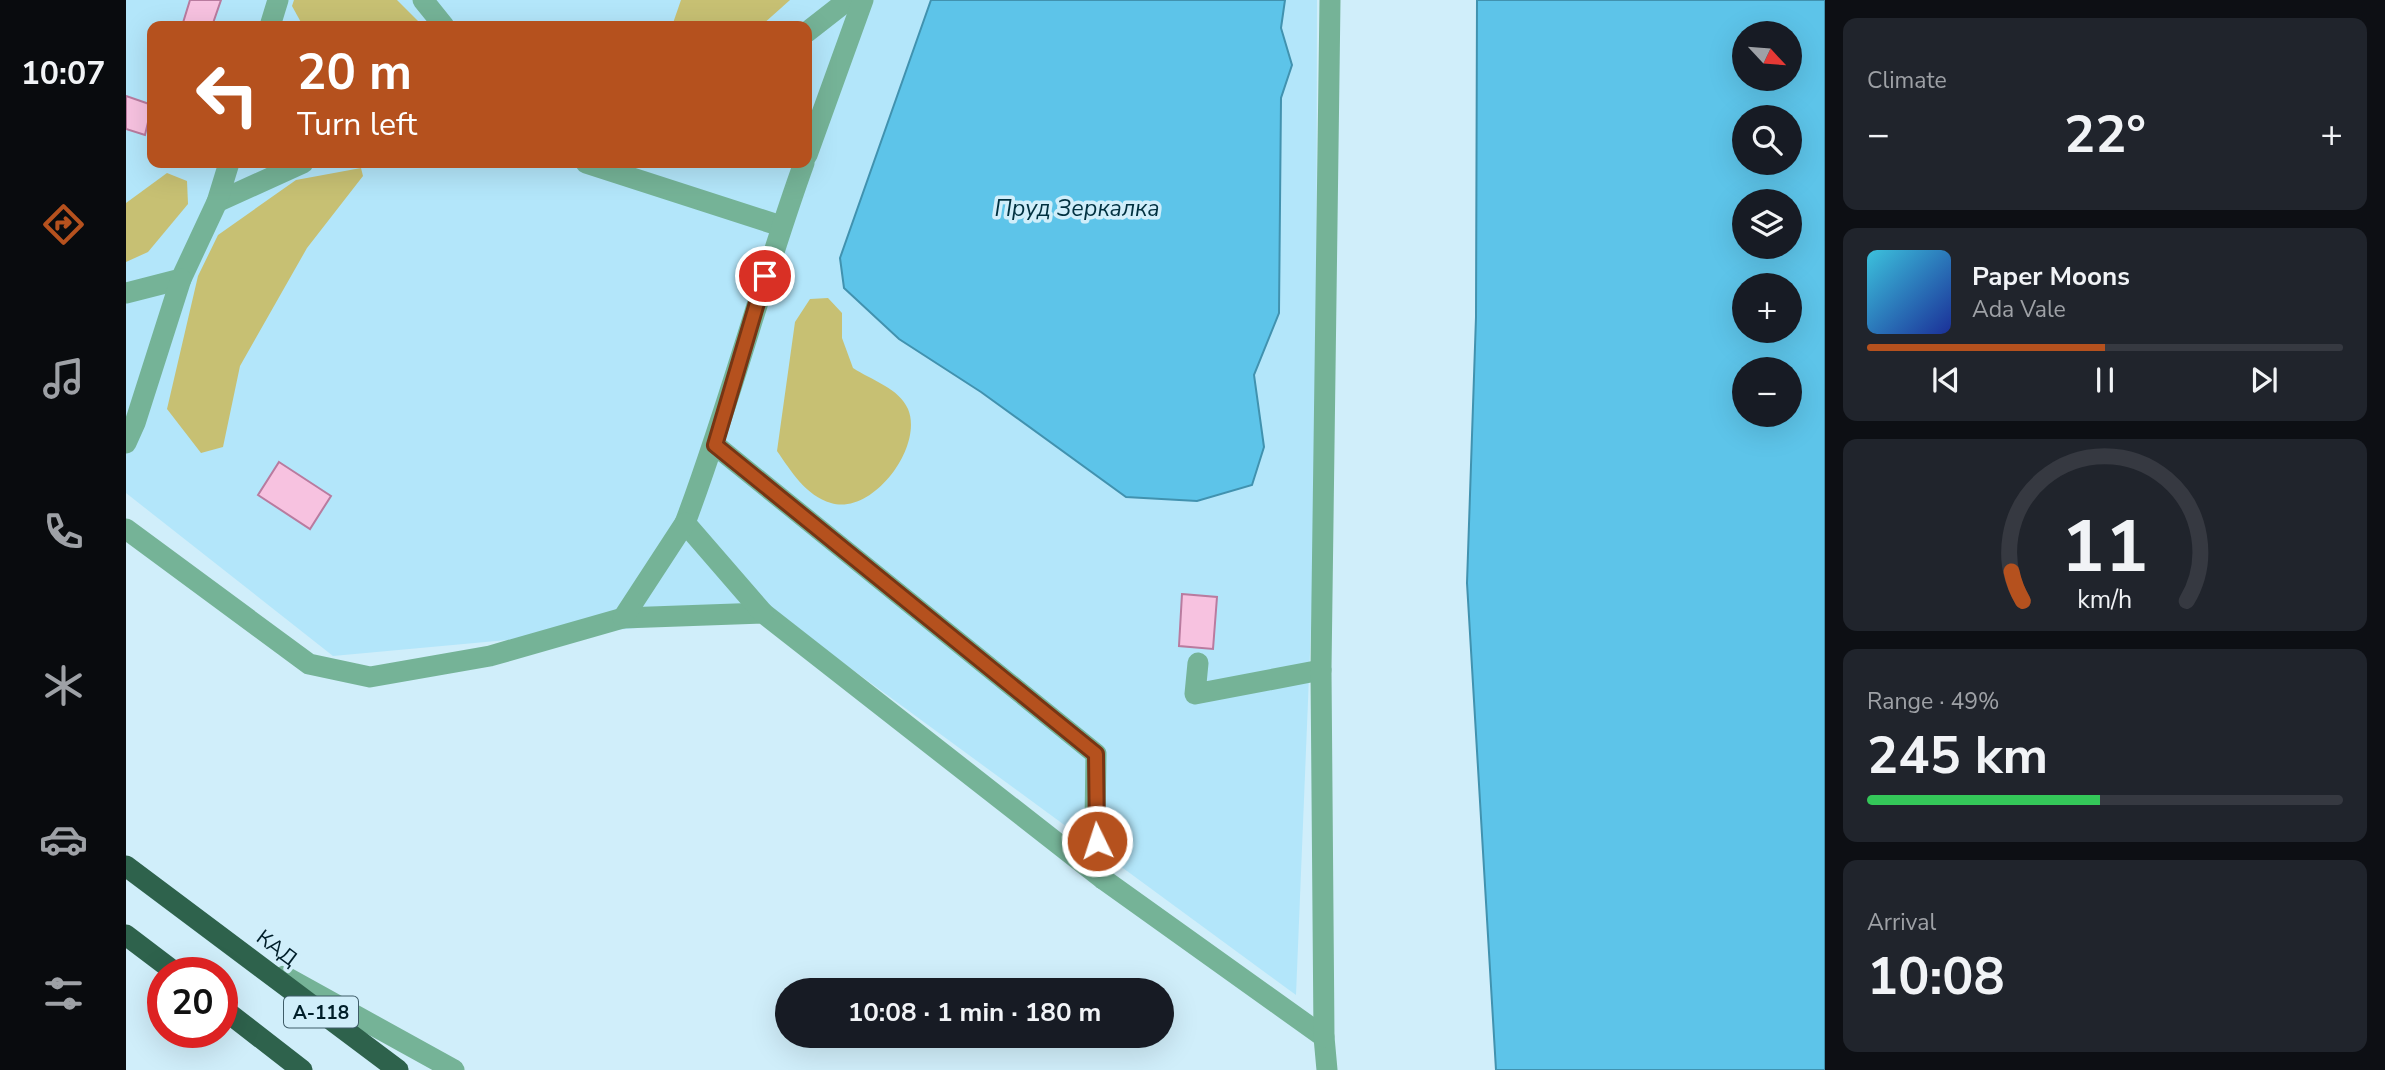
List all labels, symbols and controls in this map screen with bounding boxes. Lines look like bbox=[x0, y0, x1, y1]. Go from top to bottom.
north arrow bbox=[1732, 21, 1802, 91]
map controls bbox=[1732, 21, 1802, 427]
text: 20 m bbox=[297, 39, 412, 106]
icon: left bbox=[182, 49, 273, 140]
text: 10:07 bbox=[21, 52, 105, 95]
text: Climate bbox=[1867, 65, 1947, 96]
text: 22° bbox=[2064, 99, 2146, 170]
text: Turn left bbox=[297, 103, 417, 146]
button: search bbox=[1732, 105, 1802, 175]
text: − bbox=[1867, 109, 1890, 160]
text: + bbox=[2320, 109, 2343, 160]
button: layers bbox=[1732, 189, 1802, 259]
water label: Пруд Зеркалка bbox=[994, 193, 1160, 224]
icon: directions bbox=[39, 200, 88, 249]
pin bbox=[735, 246, 795, 306]
icon: arrive bbox=[746, 257, 784, 295]
text: Paper Moons bbox=[1972, 259, 2130, 294]
button: + bbox=[1732, 273, 1802, 343]
text: Ada Vale bbox=[1972, 294, 2066, 325]
icon: music bbox=[39, 354, 88, 403]
button: − bbox=[1732, 357, 1802, 427]
icon: previous bbox=[1927, 361, 1965, 399]
icon: pause bbox=[2086, 361, 2124, 399]
icon: next bbox=[2245, 361, 2283, 399]
text: 11 bbox=[2061, 497, 2149, 597]
icon: phone bbox=[39, 507, 88, 556]
text: km/h bbox=[2077, 583, 2133, 617]
icon: climate bbox=[39, 661, 88, 710]
text: Range · 49% bbox=[1867, 686, 1999, 717]
text: 245 km bbox=[1867, 720, 2048, 791]
position arrow bbox=[1060, 804, 1134, 878]
icon: car bbox=[39, 815, 88, 864]
text: Arrival bbox=[1867, 907, 1936, 938]
street label: КАД bbox=[251, 923, 303, 973]
text: 10:08 bbox=[1867, 941, 2005, 1012]
speed limit sign: 20 bbox=[147, 957, 238, 1048]
icon: filters bbox=[39, 969, 88, 1018]
text: 10:08 · 1 min · 180 m bbox=[848, 995, 1101, 1030]
road number: А-118 bbox=[284, 996, 358, 1028]

